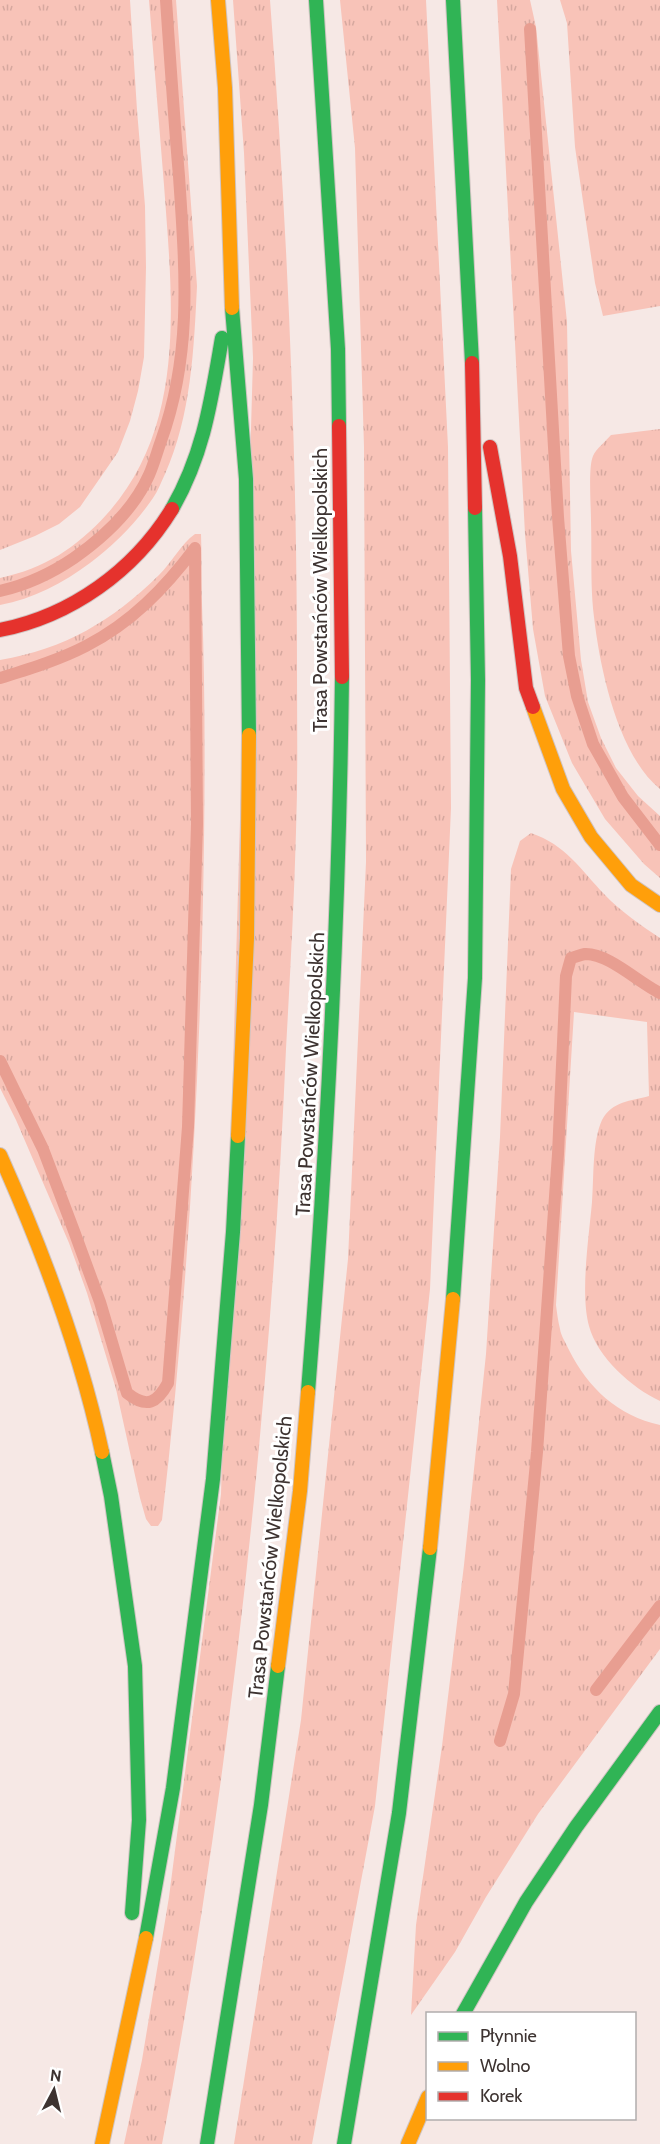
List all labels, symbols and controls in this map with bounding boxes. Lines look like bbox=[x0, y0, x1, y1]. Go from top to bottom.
street label: Trasa Powstańców Wielkopolskich bbox=[308, 448, 332, 732]
street label: Trasa Powstańców Wielkopolskich bbox=[291, 932, 329, 1216]
street label: Trasa Powstańców Wielkopolskich bbox=[243, 1414, 297, 1700]
legend bbox=[426, 2012, 636, 2120]
text: Płynnie bbox=[480, 2025, 537, 2047]
text: Wolno bbox=[480, 2055, 531, 2077]
north arrow bbox=[24, 2060, 84, 2120]
text: N bbox=[49, 2065, 63, 2086]
text: Korek bbox=[480, 2085, 523, 2107]

